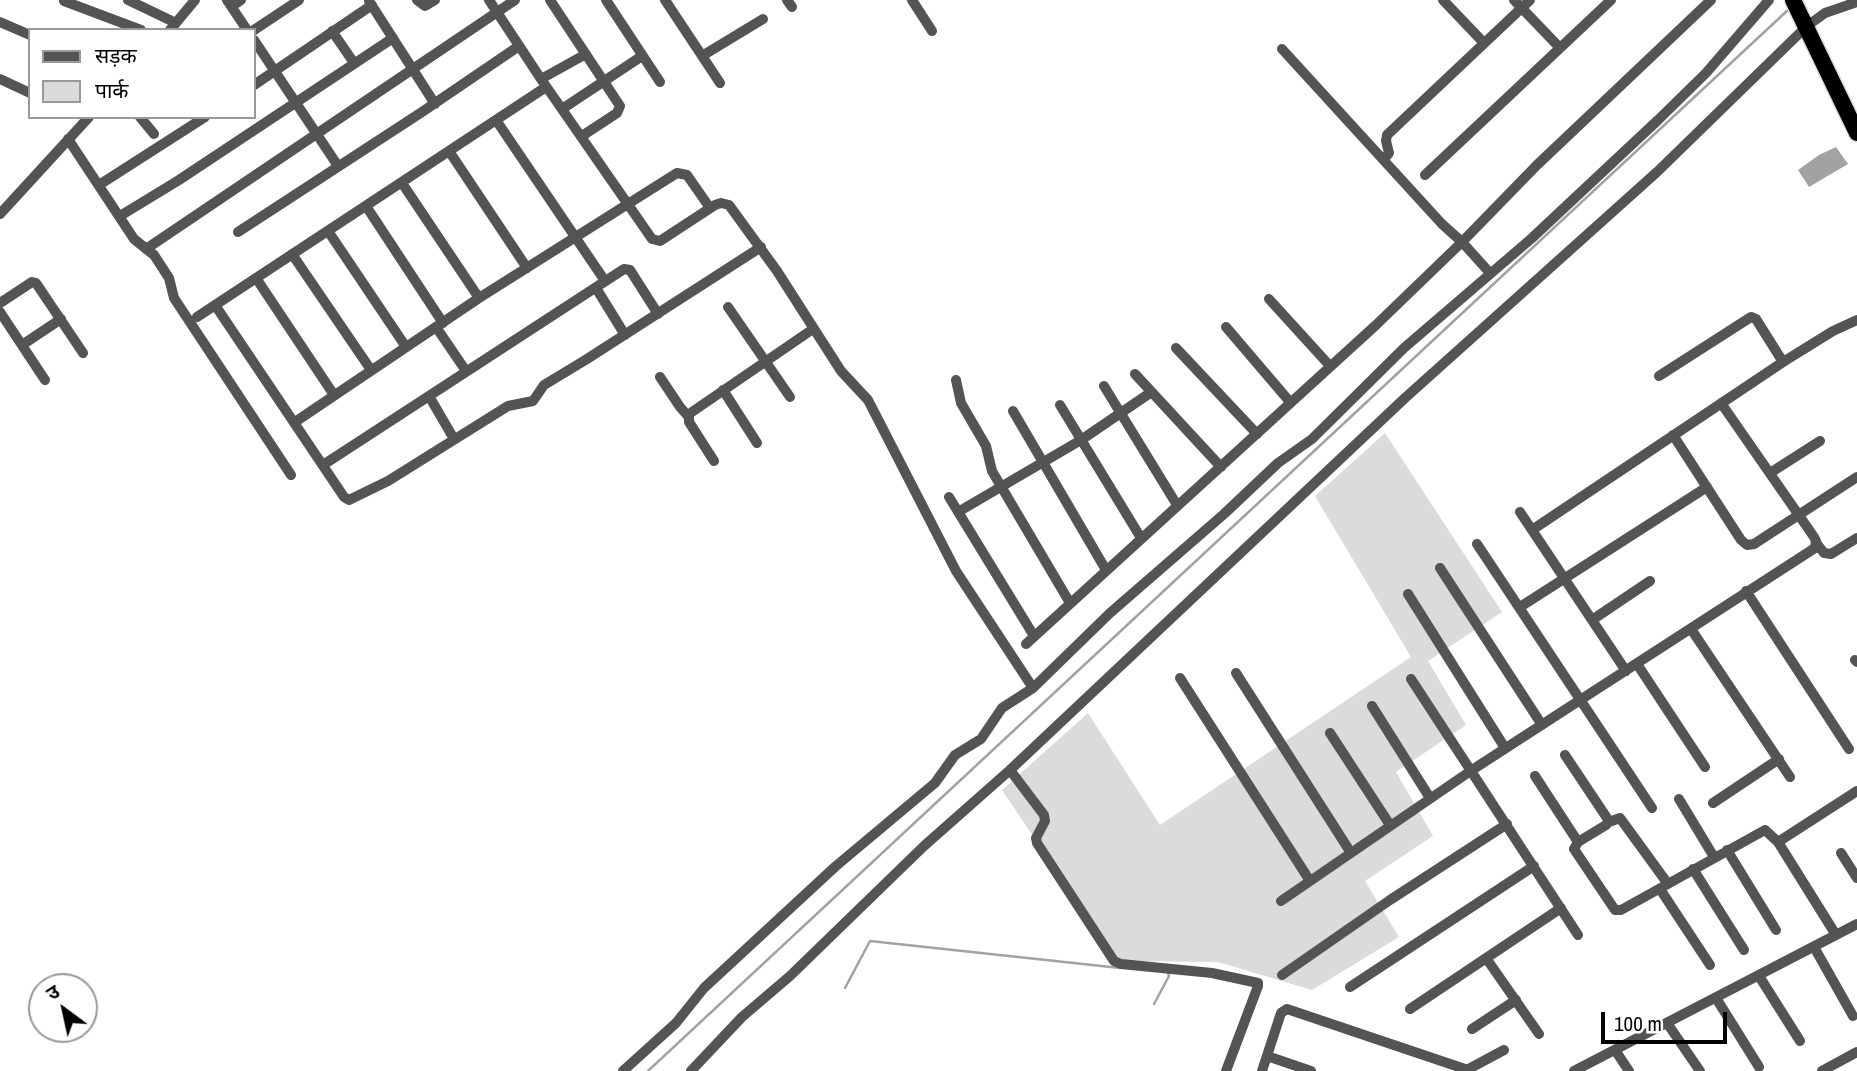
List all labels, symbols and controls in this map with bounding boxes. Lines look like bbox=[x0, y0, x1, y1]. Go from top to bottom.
legend bbox=[28, 28, 256, 119]
text: सड़क bbox=[95, 41, 137, 70]
text: पार्क bbox=[95, 76, 129, 105]
north arrow bbox=[28, 973, 98, 1043]
text: उ bbox=[41, 978, 64, 1006]
scale bar bbox=[1605, 998, 1731, 1042]
text: 100 m bbox=[1614, 1009, 1662, 1038]

